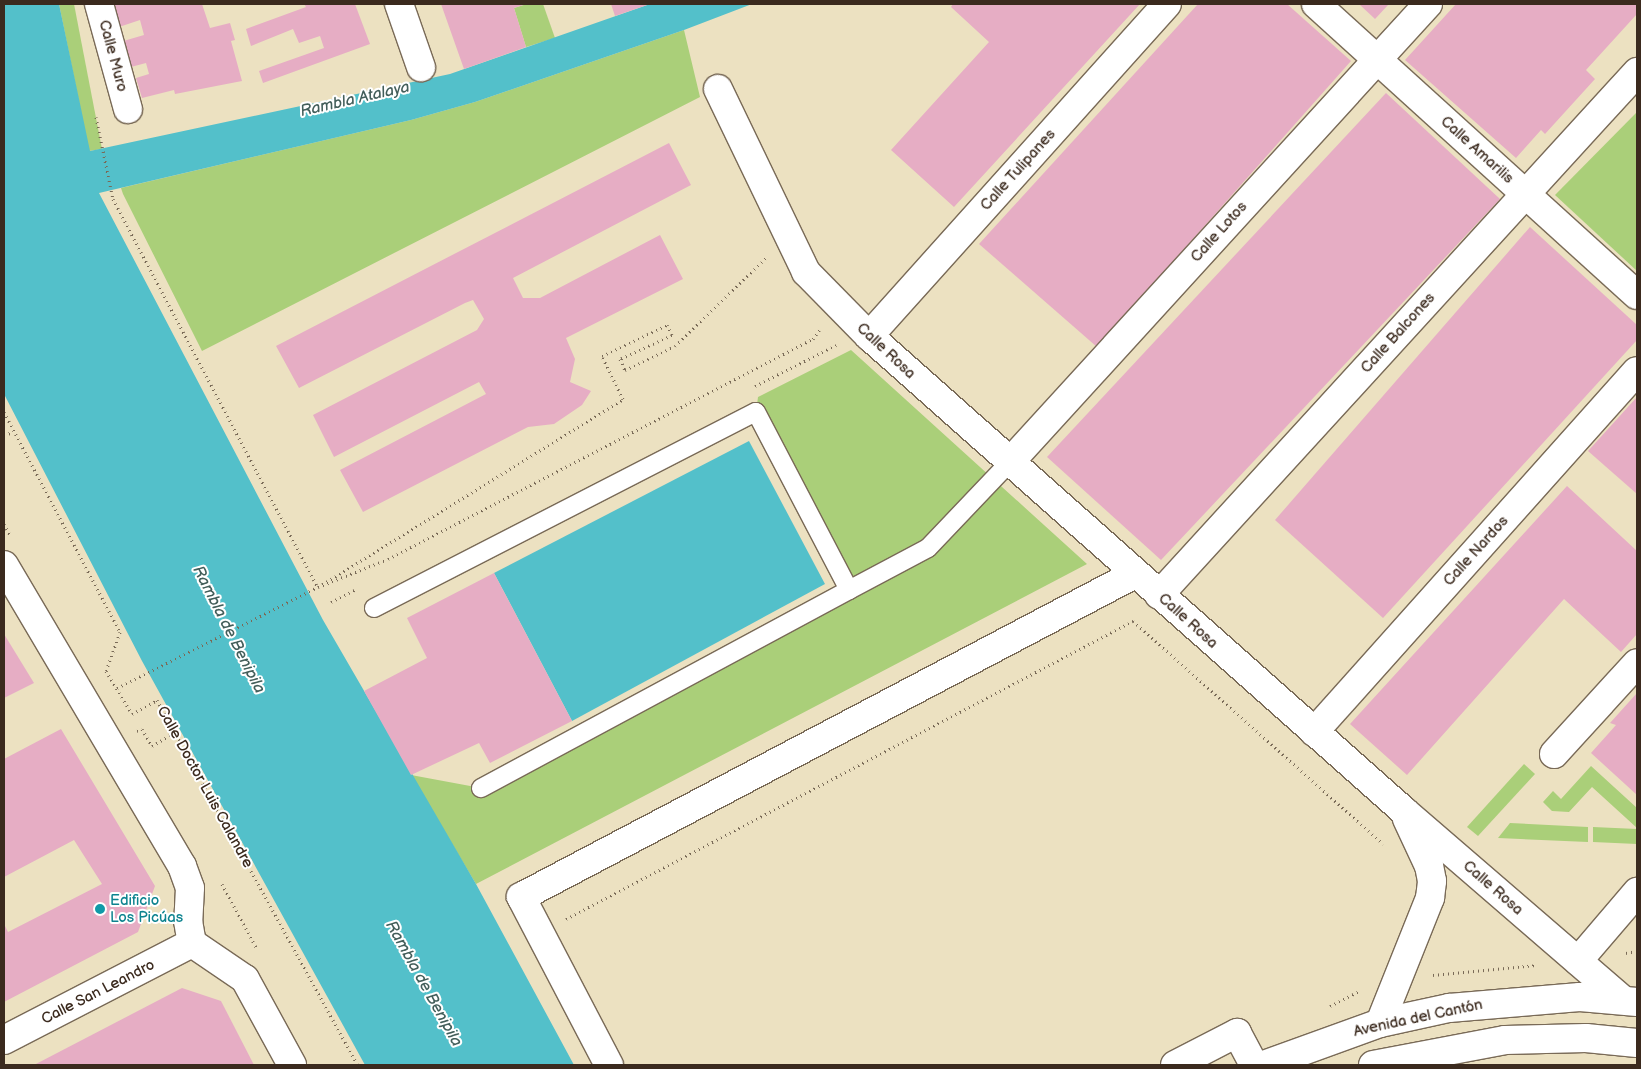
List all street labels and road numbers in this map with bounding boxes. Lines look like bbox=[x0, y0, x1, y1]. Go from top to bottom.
street label: Calle Muro bbox=[95, 18, 131, 94]
street label: Calle Amarilis bbox=[1437, 113, 1517, 187]
street label: Calle Tulipanes bbox=[977, 125, 1059, 215]
street label: Calle Lotos bbox=[1187, 198, 1251, 266]
street label: Calle Balcones bbox=[1357, 289, 1439, 377]
street label: Calle Rosa bbox=[853, 319, 919, 383]
street label: Calle Nardos bbox=[1440, 512, 1512, 590]
street label: Calle Rosa bbox=[1155, 590, 1221, 652]
street label: Calle Doctor Luis Calandre bbox=[153, 703, 257, 871]
street label: Calle Rosa bbox=[1459, 857, 1527, 919]
street label: Calle San Leandro bbox=[38, 956, 158, 1028]
street label: Avenida del Cantón bbox=[1352, 996, 1484, 1040]

